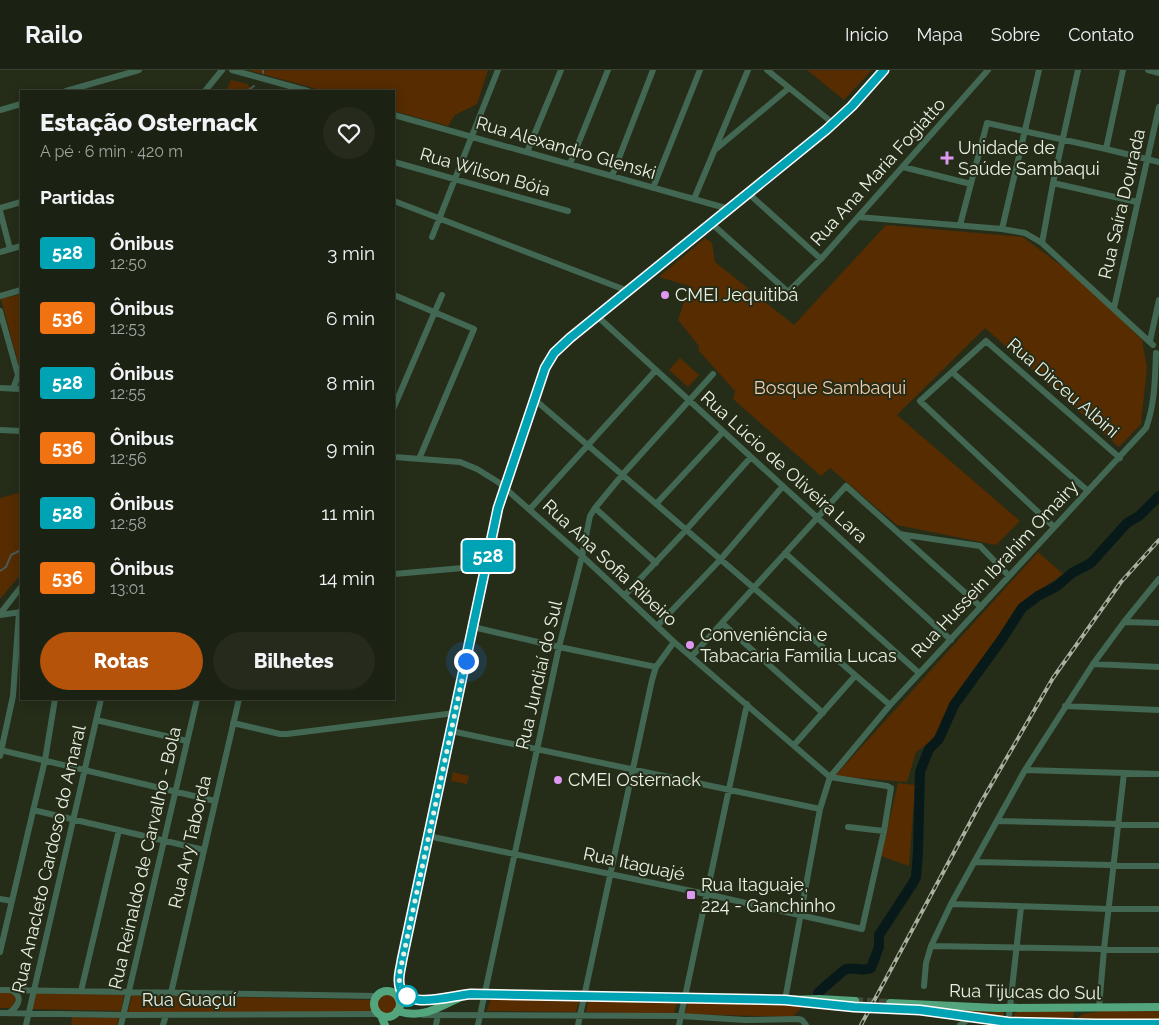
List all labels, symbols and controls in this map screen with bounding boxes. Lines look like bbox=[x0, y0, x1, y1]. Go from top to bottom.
text: Railo bbox=[25, 20, 83, 49]
text: Início bbox=[845, 24, 888, 45]
text: Mapa bbox=[916, 24, 963, 45]
text: Sobre bbox=[991, 24, 1040, 45]
text: Contato bbox=[1068, 24, 1134, 45]
street label: Rua Ana Maria Fogiatto bbox=[806, 93, 950, 250]
button: heart bbox=[323, 107, 375, 159]
text: Estação Osternack bbox=[40, 108, 257, 137]
street label: Rua Alexandro Glenski bbox=[474, 112, 659, 183]
street label: Rua Saíra Dourada bbox=[1094, 127, 1149, 281]
place label: Unidade de Saúde Sambaqui bbox=[958, 137, 1100, 179]
text: A pé · 6 min · 420 m bbox=[40, 142, 183, 161]
street label: Rua Wilson Bóia bbox=[418, 143, 553, 200]
marker: Unidade de Saúde Sambaqui bbox=[940, 151, 954, 165]
text: Partidas bbox=[40, 186, 115, 208]
text: Ônibus bbox=[110, 232, 174, 254]
text: 528 bbox=[52, 242, 83, 263]
text: 3 min bbox=[327, 242, 375, 264]
text: 12:50 bbox=[110, 254, 147, 273]
place label: CMEI Jequitibá bbox=[675, 284, 798, 305]
marker: CMEI Jequitibá bbox=[659, 289, 671, 301]
text: Ônibus bbox=[110, 297, 174, 319]
text: 536 bbox=[52, 307, 83, 328]
text: 6 min bbox=[326, 307, 375, 329]
text: 12:53 bbox=[110, 319, 145, 338]
street label: Rua Dirceu Albini bbox=[1003, 333, 1123, 442]
text: Ônibus bbox=[110, 362, 174, 384]
text: 528 bbox=[52, 372, 83, 393]
text: 8 min bbox=[326, 372, 375, 394]
park label: Bosque Sambaqui bbox=[754, 377, 906, 398]
text: 12:55 bbox=[110, 384, 146, 403]
street label: Rua Lúcio de Oliveira Lara bbox=[697, 386, 872, 547]
text: Ônibus bbox=[110, 427, 174, 449]
text: 536 bbox=[52, 437, 83, 458]
text: 9 min bbox=[326, 437, 375, 459]
text: 12:56 bbox=[110, 449, 147, 468]
street label: Rua Hussein Ibrahim Omairy bbox=[907, 476, 1082, 662]
text: Ônibus bbox=[110, 492, 174, 514]
street label: Rua Ana Sofia Ribeiro bbox=[539, 495, 682, 631]
text: 528 bbox=[52, 502, 83, 523]
text: 11 min bbox=[321, 502, 375, 524]
text: 12:58 bbox=[110, 514, 146, 533]
line badge: 528 bbox=[459, 540, 517, 572]
text: 528 bbox=[473, 545, 504, 566]
text: Ônibus bbox=[110, 557, 174, 579]
text: 536 bbox=[52, 567, 83, 588]
text: 14 min bbox=[319, 567, 375, 589]
text: 13:01 bbox=[110, 579, 145, 598]
street label: Rua Jundiaí do Sul bbox=[511, 598, 566, 752]
place label: Conveniência e Tabacaria Familia Lucas bbox=[700, 624, 897, 666]
button: Rotas bbox=[40, 632, 203, 690]
button: Bilhetes bbox=[213, 632, 375, 690]
marker: Conveniência e Tabacaria Familia Lucas bbox=[684, 639, 696, 651]
your location bbox=[454, 649, 479, 674]
street label: Rua Anacleto Cardoso do Amaral bbox=[7, 723, 90, 995]
street label: Rua Reinaldo de Carvalho - Bola bbox=[104, 725, 185, 991]
place label: CMEI Osternack bbox=[568, 769, 701, 790]
street label: Rua Ary Taborda bbox=[164, 773, 215, 910]
marker: CMEI Osternack bbox=[552, 774, 564, 786]
street label: Rua Itaguajé bbox=[581, 843, 687, 885]
place label: Rua Itaguaje, 224 - Ganchinho bbox=[701, 874, 836, 916]
marker: Rua Itaguaje, 224 - Ganchinho bbox=[685, 889, 697, 901]
street label: Rua Tijucas do Sul bbox=[949, 980, 1101, 1003]
unlabelled marker bbox=[396, 985, 418, 1007]
street label: Rua Guaçuí bbox=[142, 989, 236, 1010]

